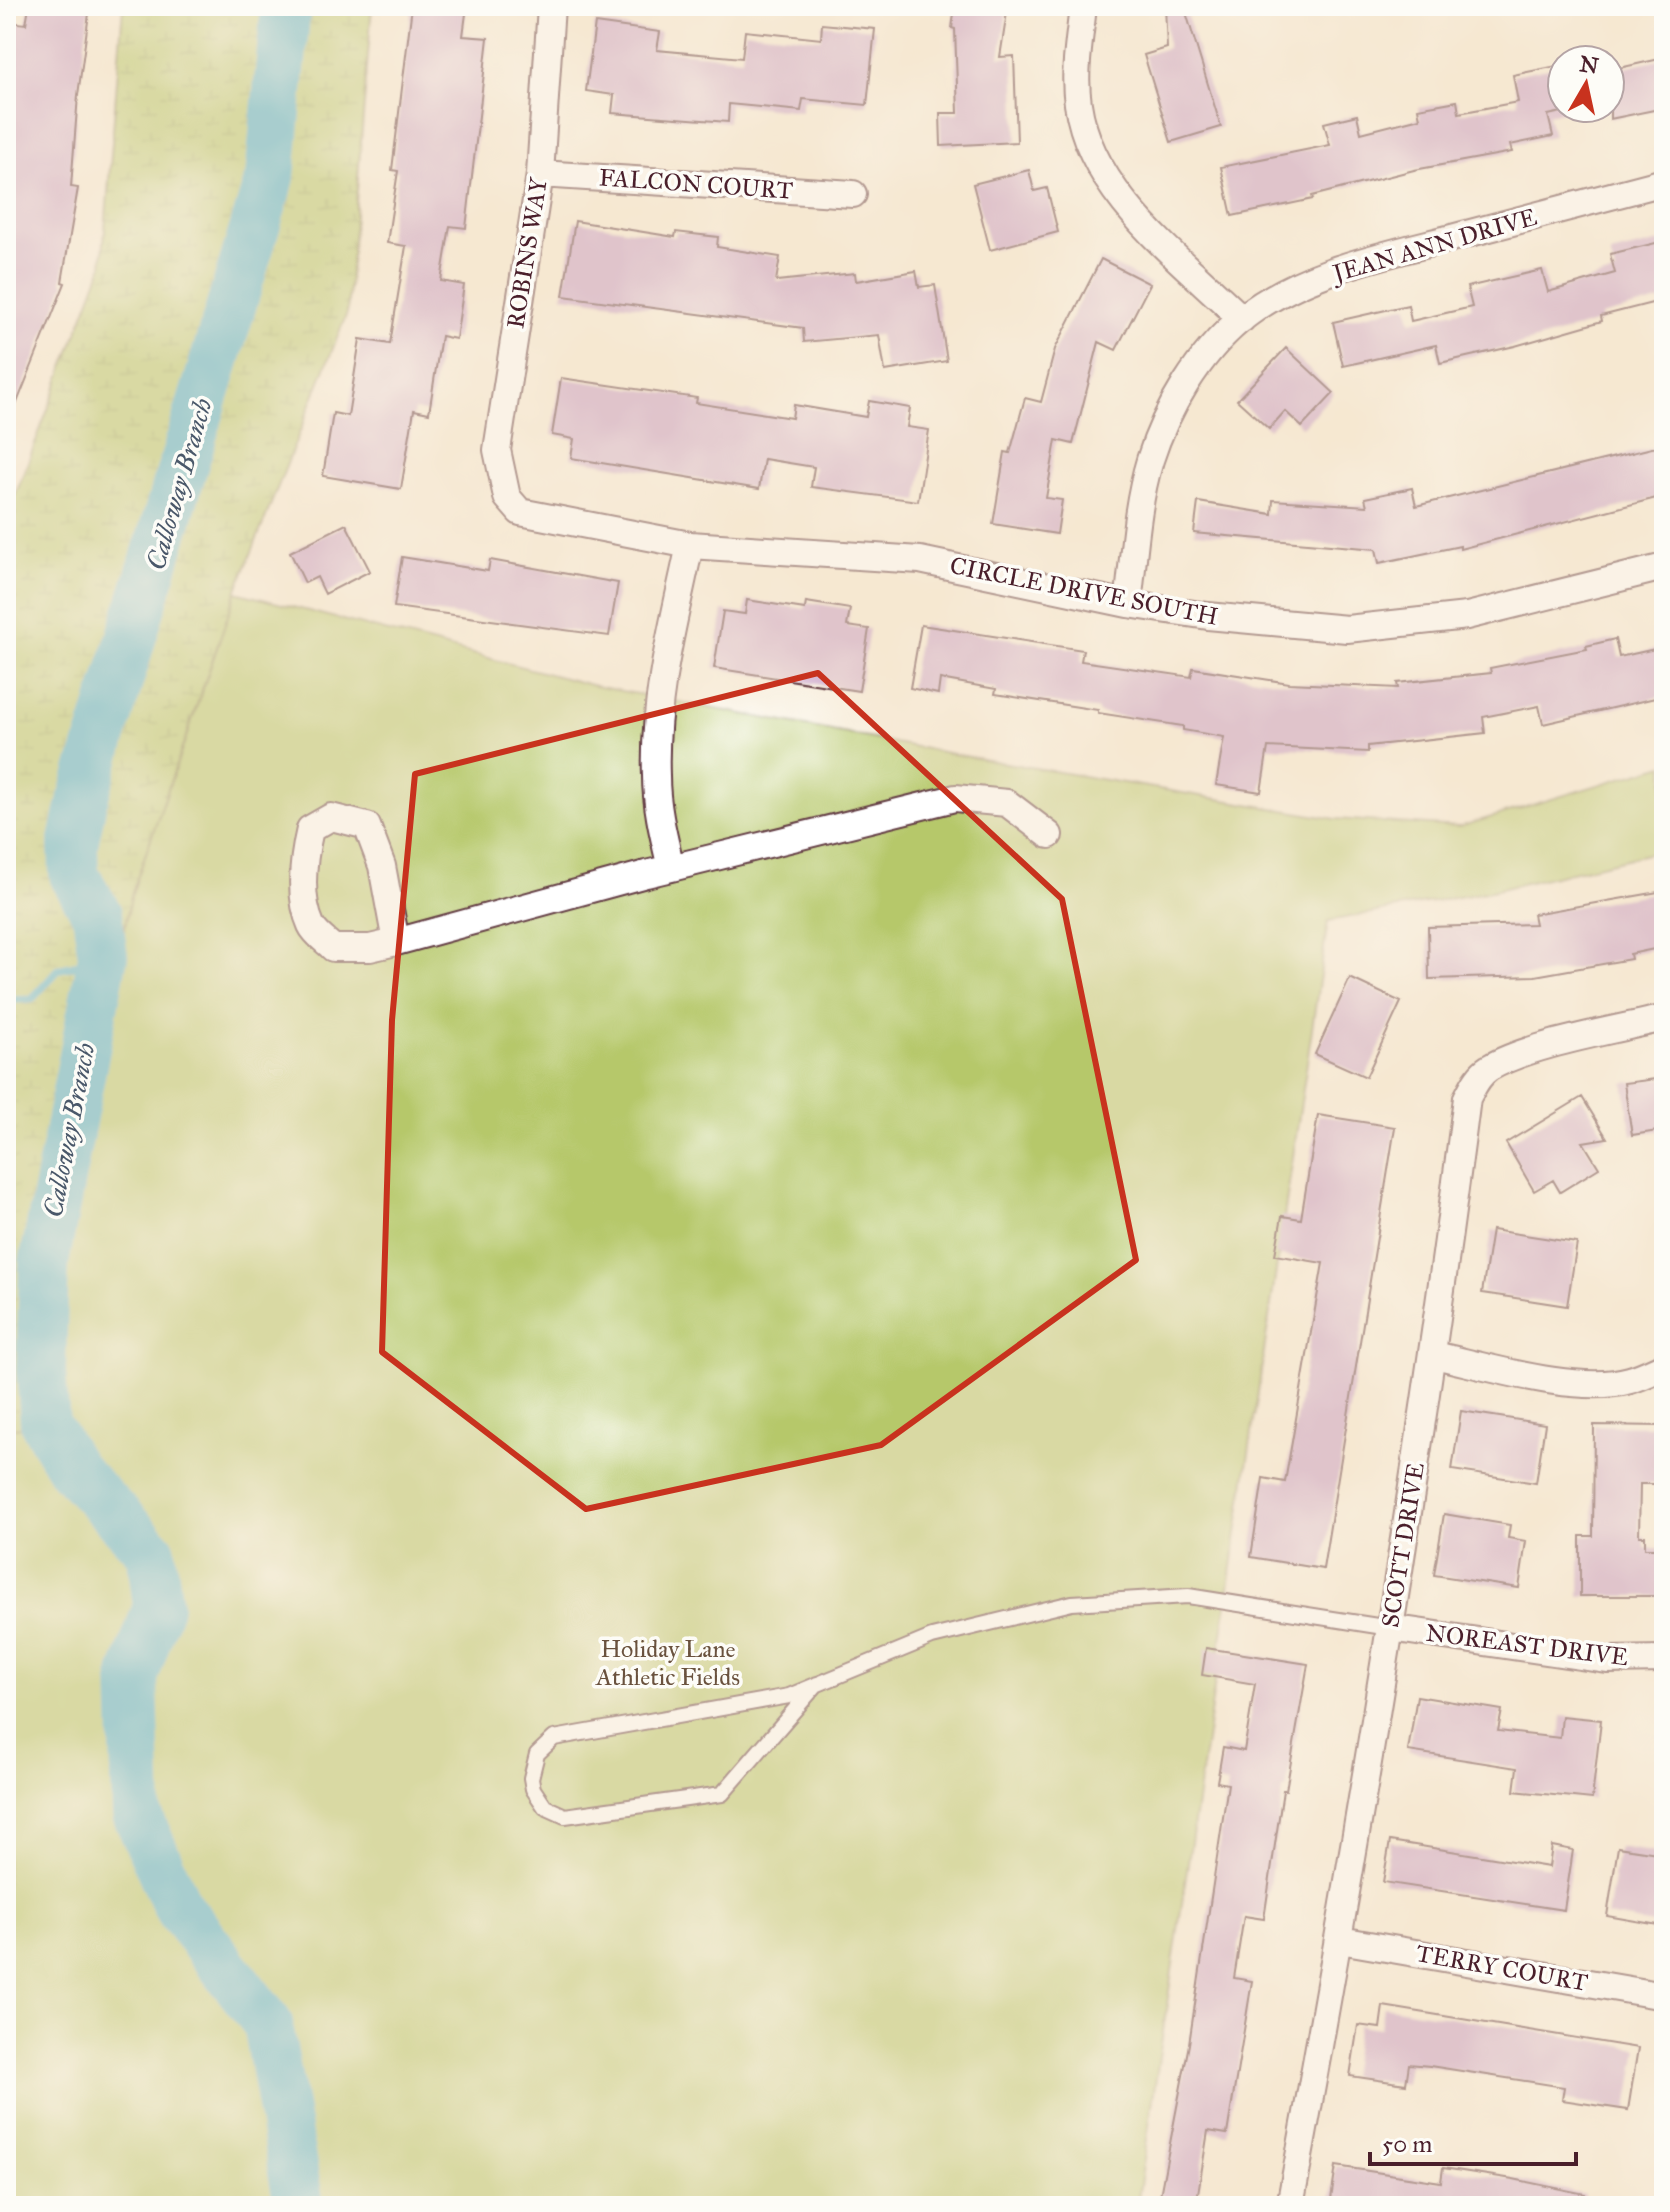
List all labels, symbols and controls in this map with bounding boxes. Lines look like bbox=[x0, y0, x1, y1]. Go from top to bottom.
north arrow bbox=[1546, 44, 1626, 124]
text: N bbox=[1578, 50, 1601, 80]
street label: FALCON COURT bbox=[598, 162, 794, 206]
street label: ROBINS WAY bbox=[500, 175, 554, 330]
street label: JEAN ANN DRIVE bbox=[1327, 202, 1540, 289]
water label: Calloway Branch bbox=[139, 394, 219, 573]
street label: CIRCLE DRIVE SOUTH bbox=[947, 550, 1221, 632]
water label: Calloway Branch bbox=[36, 1040, 102, 1220]
street label: SCOTT DRIVE bbox=[1375, 1460, 1431, 1630]
street label: NOREAST DRIVE bbox=[1424, 1618, 1630, 1672]
park label: Holiday Lane Athletic Fields bbox=[595, 1634, 740, 1692]
street label: TERRY COURT bbox=[1414, 1938, 1590, 1998]
scale bar bbox=[1370, 2116, 1576, 2166]
text: 50 m bbox=[1382, 2129, 1432, 2159]

